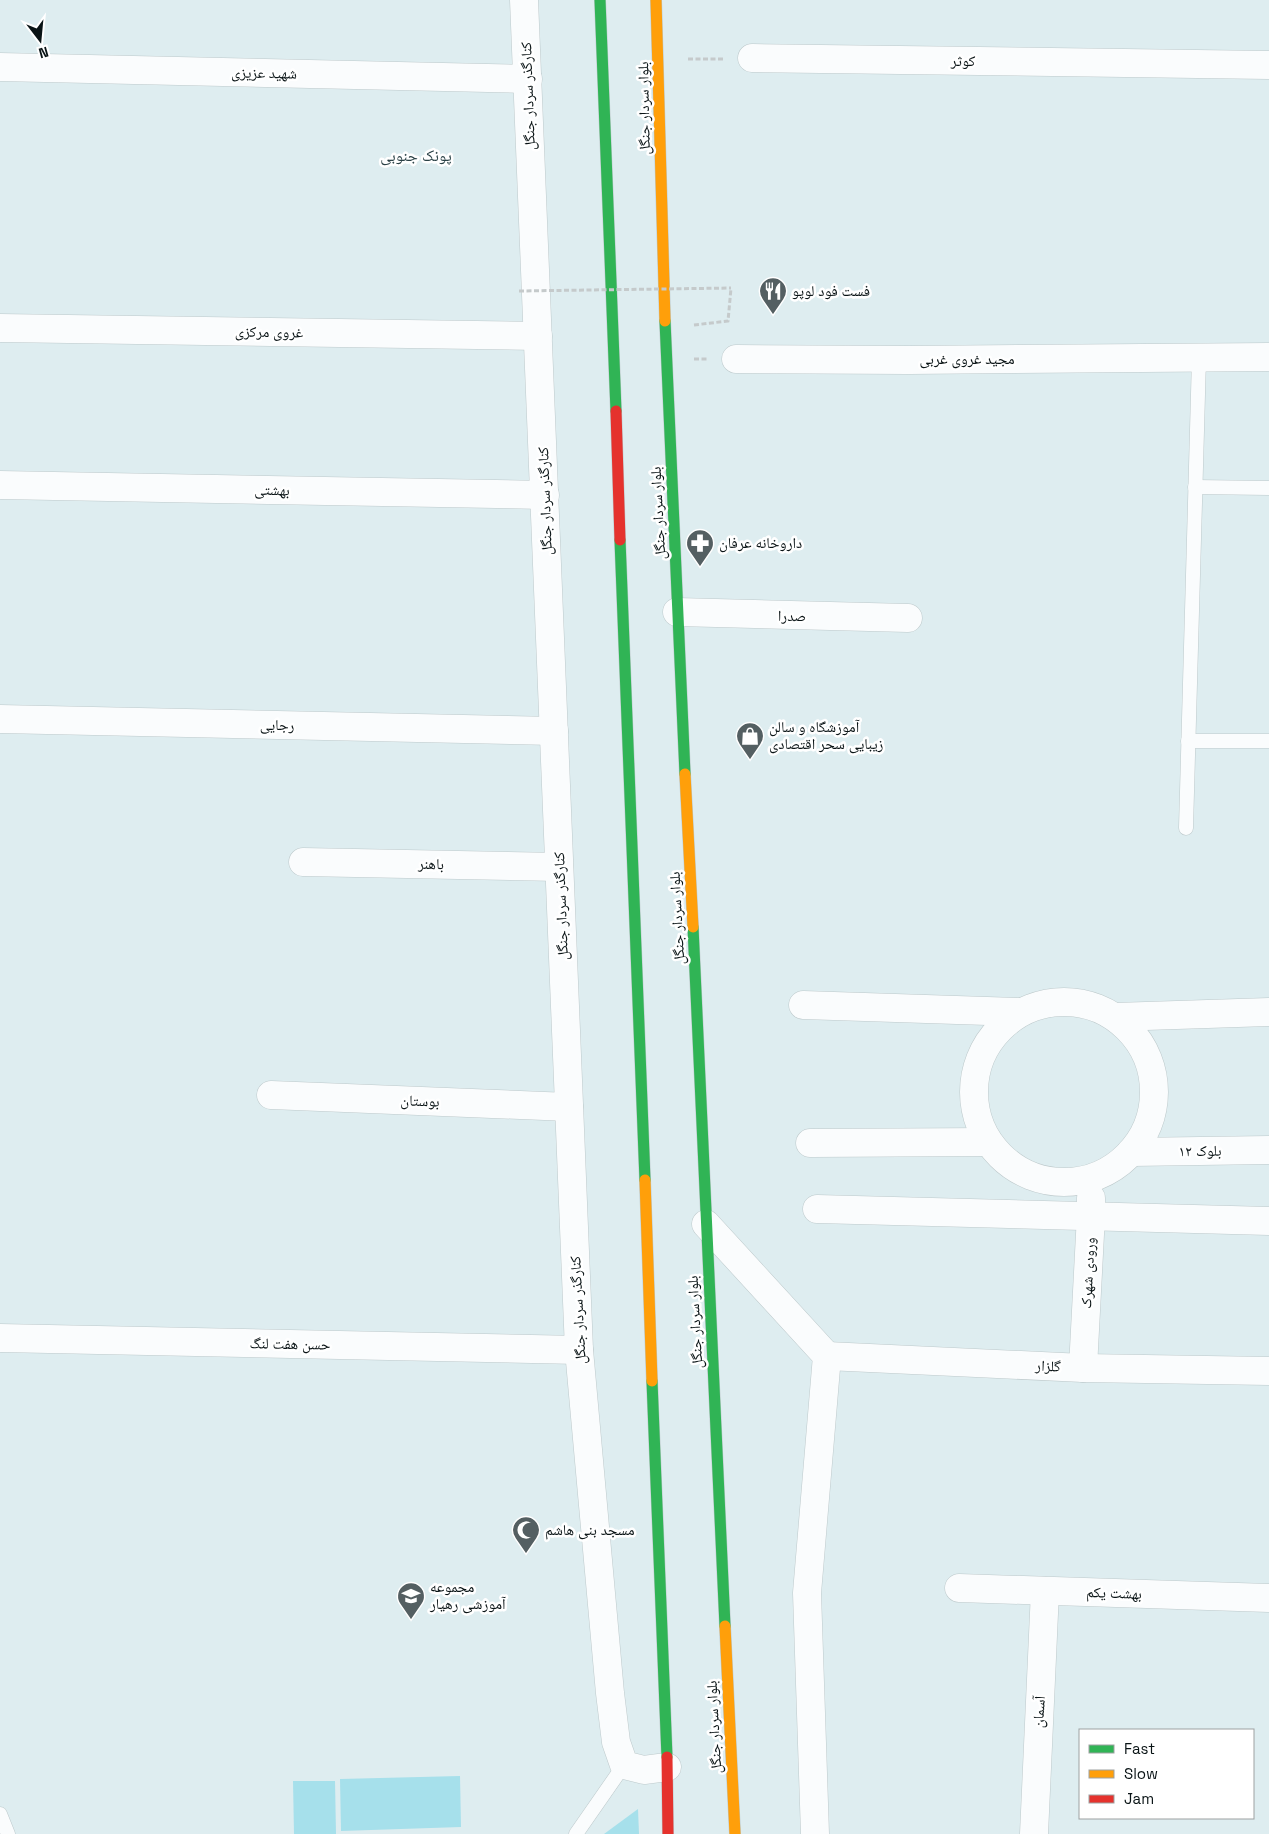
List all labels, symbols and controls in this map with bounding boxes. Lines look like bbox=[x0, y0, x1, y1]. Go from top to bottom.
north arrow bbox=[15, 15, 65, 65]
street label: کنارگذر سردار جنگل bbox=[516, 42, 540, 150]
text: N bbox=[37, 43, 51, 62]
street label: کوثر bbox=[950, 51, 975, 70]
street label: بلوار سردار جنگل bbox=[633, 61, 655, 155]
street label: شهید عزیزی bbox=[231, 62, 297, 84]
district label: پونک جنوبی bbox=[380, 145, 452, 166]
restaurant icon: فست فود لوپو bbox=[758, 276, 788, 315]
place label: فست فود لوپو bbox=[792, 281, 870, 300]
street label: غروی مرکزی bbox=[235, 321, 304, 343]
street label: مجید غروی غربی bbox=[919, 349, 1015, 369]
street label: کنارگذر سردار جنگل bbox=[533, 447, 557, 555]
street label: بلوار سردار جنگل bbox=[646, 466, 670, 560]
street label: بهشتی bbox=[254, 480, 290, 500]
pharmacy icon: داروخانه عرفان bbox=[685, 528, 715, 567]
place label: داروخانه عرفان bbox=[719, 533, 802, 553]
street label: صدرا bbox=[778, 606, 806, 625]
street label: رجایی bbox=[260, 715, 295, 735]
place label: آموزشگاه و سالن زیبایی سحر اقتصادی bbox=[769, 717, 884, 754]
shop icon: آموزشگاه و سالن زیبایی سحر اقتصادی bbox=[735, 721, 765, 760]
street label: کنارگذر سردار جنگل bbox=[549, 852, 573, 960]
street label: باهنر bbox=[417, 854, 444, 873]
street label: بلوار سردار جنگل bbox=[665, 871, 689, 965]
street label: بوستان bbox=[400, 1090, 440, 1112]
street label: بلوک ۱۲ bbox=[1178, 1141, 1222, 1160]
street label: ورودی شهرک bbox=[1076, 1237, 1100, 1309]
street label: کنارگذر سردار جنگل bbox=[565, 1255, 591, 1365]
street label: بلوار سردار جنگل bbox=[683, 1275, 707, 1369]
street label: حسن هفت لنگ bbox=[249, 1333, 331, 1355]
street label: گلزار bbox=[1034, 1355, 1062, 1376]
mosque icon: مسجد بنی هاشم bbox=[511, 1515, 541, 1554]
place label: مسجد بنی هاشم bbox=[545, 1520, 635, 1540]
place label: مجموعه آموزشی رهیار bbox=[429, 1577, 507, 1614]
school or university icon: مجموعه آموزشی رهیار bbox=[396, 1581, 426, 1620]
street label: بهشت یکم bbox=[1086, 1582, 1142, 1604]
street label: بلوار سردار جنگل bbox=[702, 1680, 726, 1774]
street label: آسمان bbox=[1028, 1694, 1050, 1729]
legend bbox=[1079, 1729, 1254, 1819]
text: Fast bbox=[1124, 1739, 1155, 1758]
text: Slow bbox=[1124, 1764, 1158, 1783]
text: Jam bbox=[1124, 1789, 1154, 1808]

